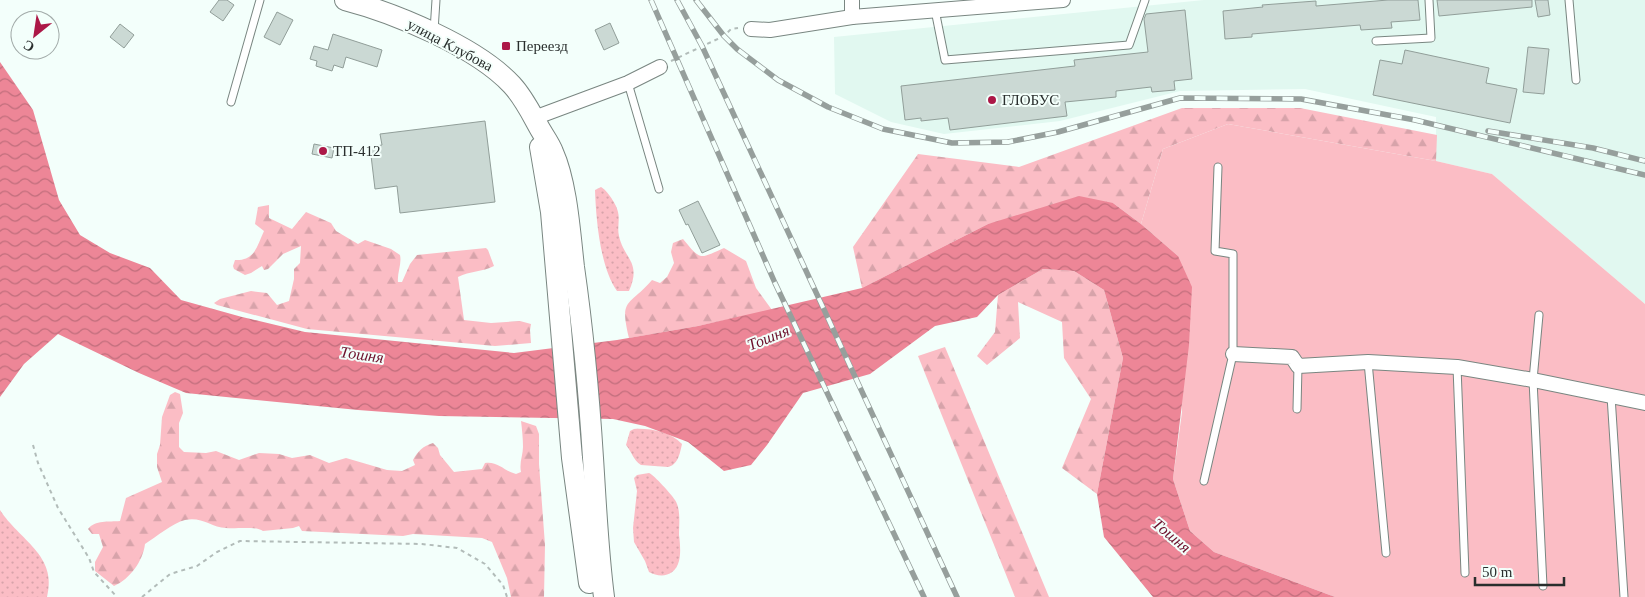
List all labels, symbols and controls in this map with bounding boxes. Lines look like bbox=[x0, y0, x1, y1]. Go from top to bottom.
north arrow bbox=[10, 10, 60, 60]
street label: улица Клубова bbox=[405, 16, 496, 74]
text: С bbox=[21, 37, 37, 55]
place label: Переезд bbox=[516, 38, 568, 54]
marker: Переезд bbox=[500, 40, 512, 52]
place label: ГЛОБУС bbox=[1002, 92, 1059, 108]
marker: ГЛОБУС bbox=[986, 94, 998, 106]
place label: ТП-412 bbox=[333, 143, 381, 159]
marker: ТП-412 bbox=[317, 145, 329, 157]
water label: Тошня bbox=[745, 321, 792, 354]
water label: Тошня bbox=[339, 343, 385, 366]
water label: Тошня bbox=[1149, 515, 1194, 556]
scale bar bbox=[1475, 554, 1564, 586]
text: 50 m bbox=[1482, 564, 1513, 580]

